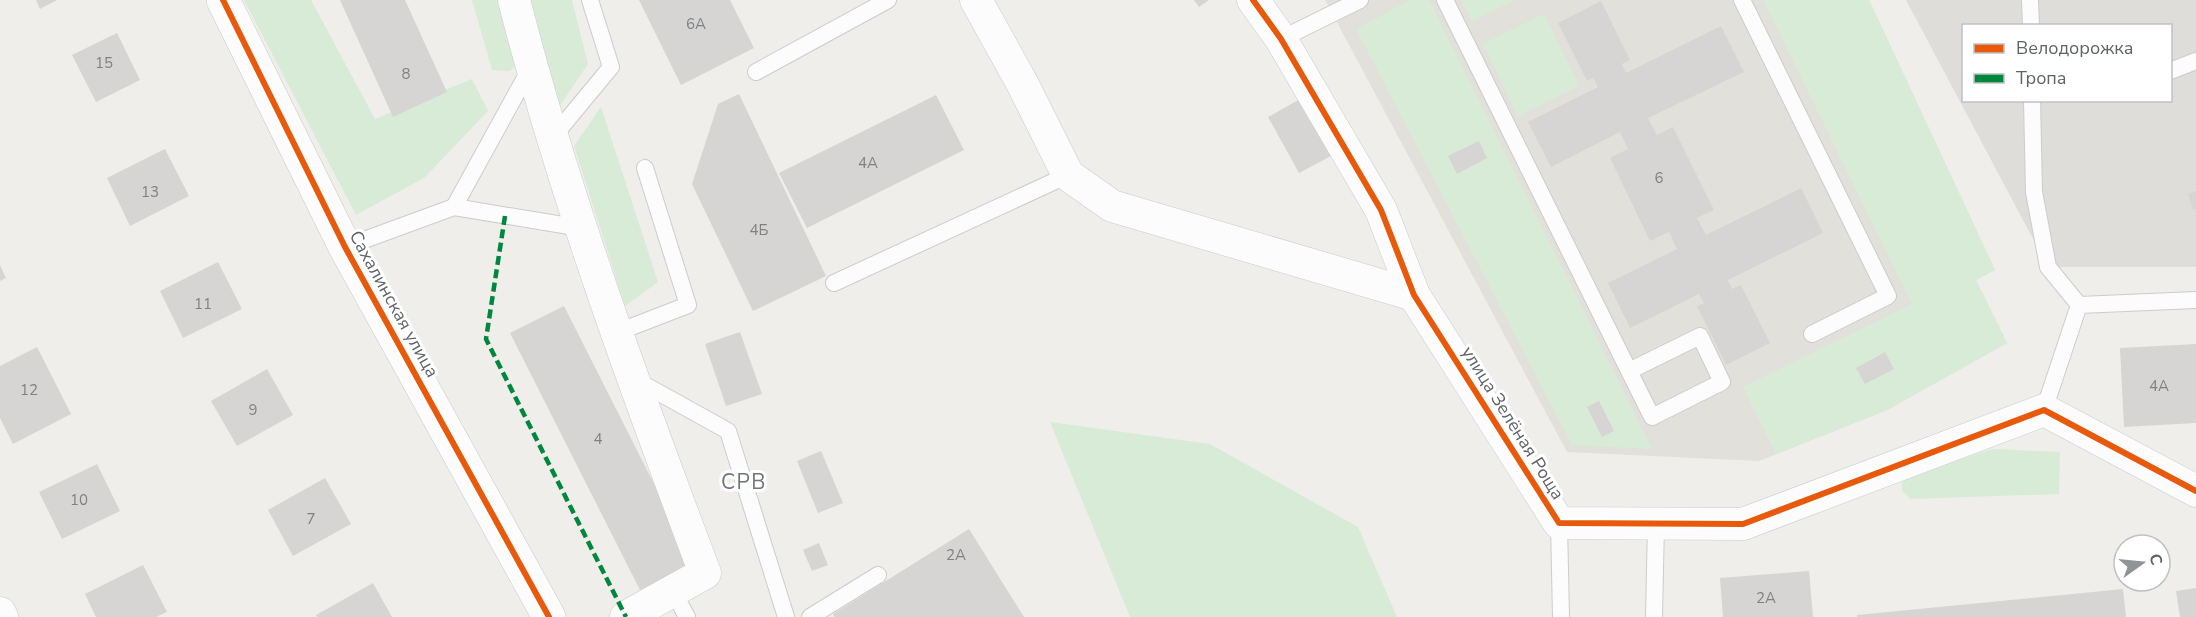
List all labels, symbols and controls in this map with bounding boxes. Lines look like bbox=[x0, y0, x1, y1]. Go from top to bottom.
house number: 6А bbox=[686, 14, 706, 34]
legend bbox=[1962, 24, 2172, 102]
text: Велодорожка bbox=[2016, 36, 2133, 60]
house number: 15 bbox=[95, 53, 113, 73]
house number: 8 bbox=[401, 64, 411, 84]
text: Тропа bbox=[2016, 66, 2067, 90]
house number: 4А bbox=[858, 153, 878, 173]
house number: 6 bbox=[1654, 168, 1664, 188]
house number: 13 bbox=[141, 182, 159, 202]
house number: 4Б bbox=[750, 220, 769, 240]
street label: Сахалинская улица bbox=[344, 226, 444, 382]
house number: 11 bbox=[194, 294, 212, 314]
street label: улица Зелёная Роща bbox=[1456, 342, 1570, 504]
house number: 4А bbox=[2149, 376, 2169, 396]
house number: 12 bbox=[20, 380, 38, 400]
house number: 9 bbox=[248, 400, 258, 420]
house number: 4 bbox=[593, 429, 603, 449]
district label: СРВ bbox=[721, 468, 767, 496]
house number: 10 bbox=[70, 490, 88, 510]
house number: 7 bbox=[306, 509, 316, 529]
north arrow bbox=[2112, 533, 2172, 593]
house number: 2А bbox=[946, 545, 966, 565]
text: С bbox=[2143, 551, 2168, 568]
house number: 2А bbox=[1756, 588, 1776, 608]

